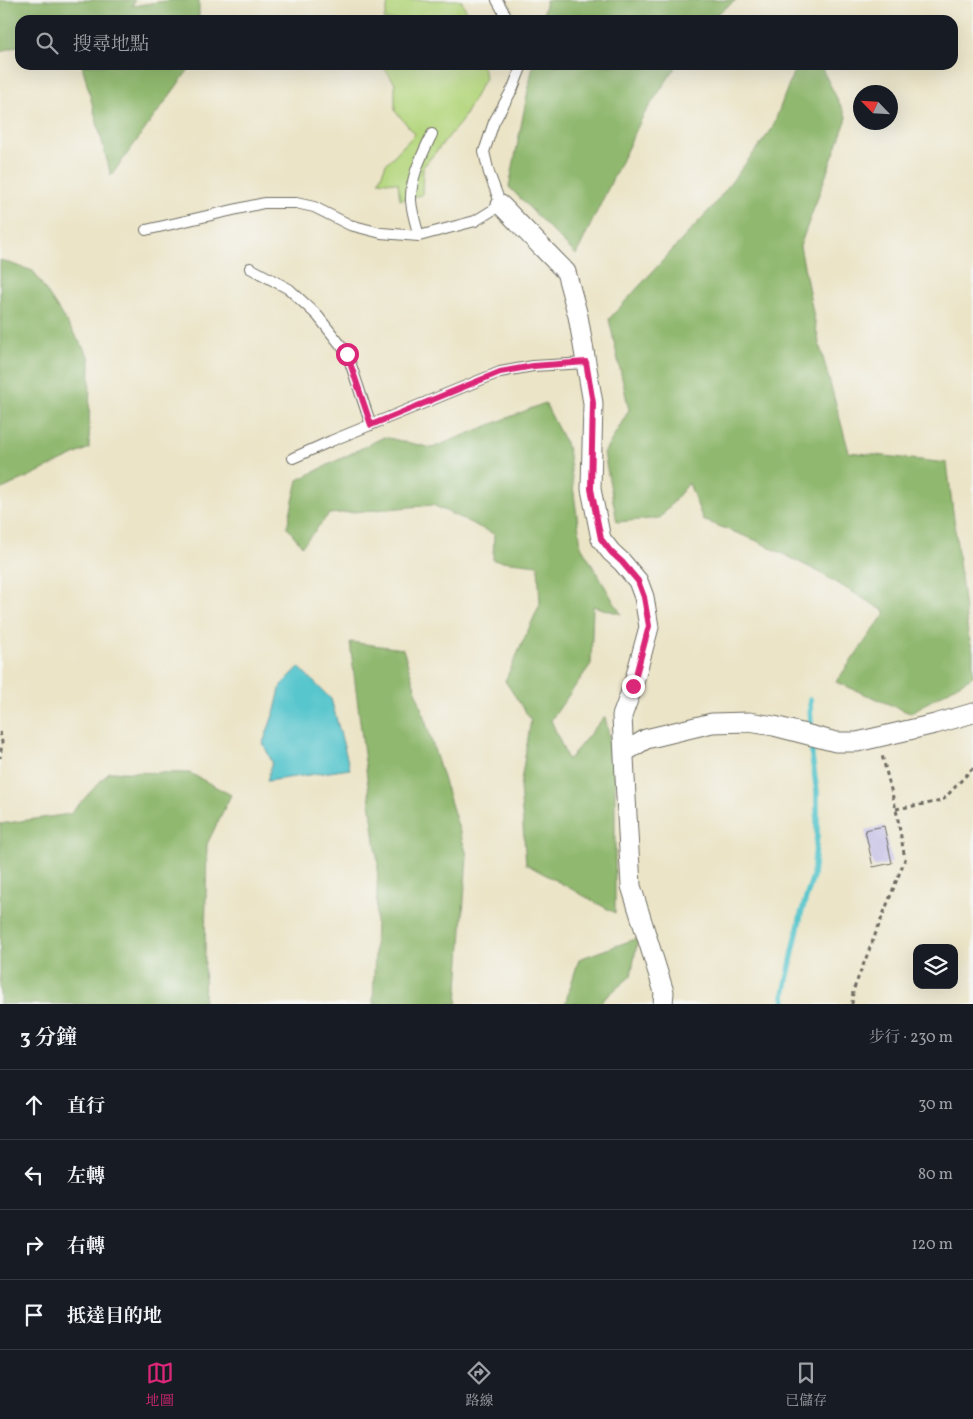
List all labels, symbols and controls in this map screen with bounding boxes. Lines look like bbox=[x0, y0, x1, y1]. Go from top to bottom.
search box bbox=[15, 15, 958, 70]
icon: search bbox=[33, 29, 61, 57]
text: 搜尋地點 bbox=[73, 32, 149, 58]
north arrow bbox=[853, 85, 898, 130]
route start bbox=[336, 343, 359, 366]
route end bbox=[622, 675, 645, 698]
map controls bbox=[913, 944, 958, 989]
button: layers bbox=[913, 944, 958, 989]
text: 3 分鐘 bbox=[20, 1024, 77, 1053]
text: 步行 · 230 m bbox=[868, 1027, 953, 1049]
icon: ahead bbox=[20, 1091, 48, 1119]
text: 直行 bbox=[67, 1094, 105, 1120]
text: 30 m bbox=[918, 1094, 953, 1116]
icon: left bbox=[20, 1161, 48, 1189]
text: 左轉 bbox=[67, 1164, 105, 1190]
text: 80 m bbox=[918, 1164, 953, 1186]
icon: right bbox=[20, 1231, 48, 1259]
text: 右轉 bbox=[67, 1234, 105, 1260]
text: 120 m bbox=[911, 1234, 953, 1256]
icon: arrive bbox=[20, 1301, 48, 1329]
text: 抵達目的地 bbox=[67, 1304, 162, 1330]
tab: 地圖 bbox=[146, 1359, 174, 1411]
tab: 路線 bbox=[465, 1359, 493, 1411]
tab: 已儲存 bbox=[785, 1359, 827, 1411]

